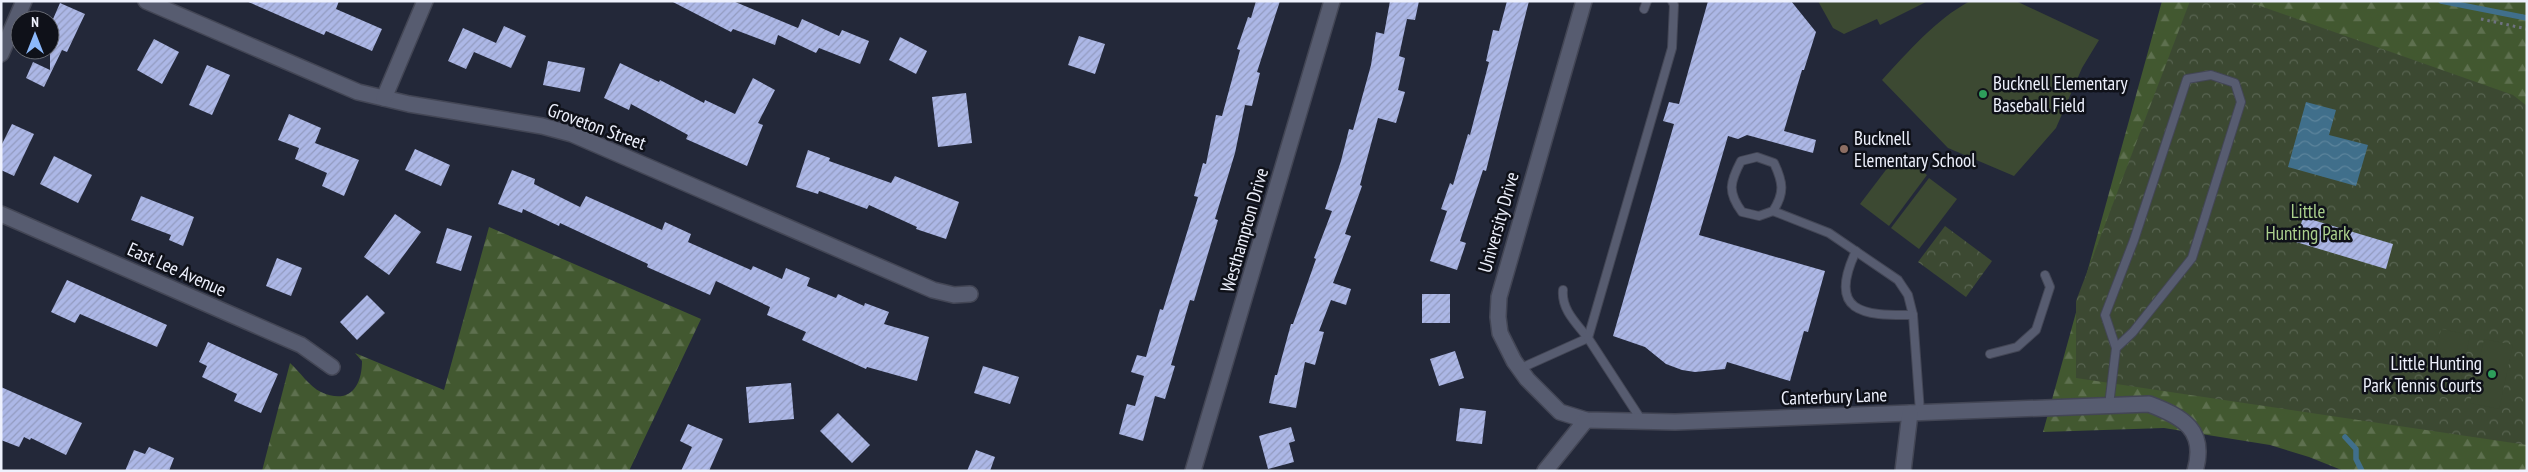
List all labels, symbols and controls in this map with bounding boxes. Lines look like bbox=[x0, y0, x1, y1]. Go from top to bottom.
north arrow bbox=[10, 10, 60, 60]
text: N bbox=[31, 13, 39, 31]
place label: Bucknell Elementary Baseball Field bbox=[1993, 71, 2128, 117]
marker: Bucknell Elementary Baseball Field bbox=[1977, 88, 1989, 100]
street label: Groveton Street bbox=[545, 97, 650, 155]
place label: Bucknell Elementary School bbox=[1854, 126, 1976, 172]
marker: Bucknell Elementary School bbox=[1838, 143, 1850, 155]
street label: Westhampton Drive bbox=[1215, 165, 1273, 295]
street label: University Drive bbox=[1472, 169, 1524, 275]
park label: Little Hunting Park bbox=[2266, 199, 2351, 245]
street label: East Lee Avenue bbox=[124, 237, 230, 301]
place label: Little Hunting Park Tennis Courts bbox=[2363, 351, 2482, 397]
marker: Little Hunting Park Tennis Courts bbox=[2486, 368, 2498, 380]
street label: Canterbury Lane bbox=[1780, 382, 1888, 410]

